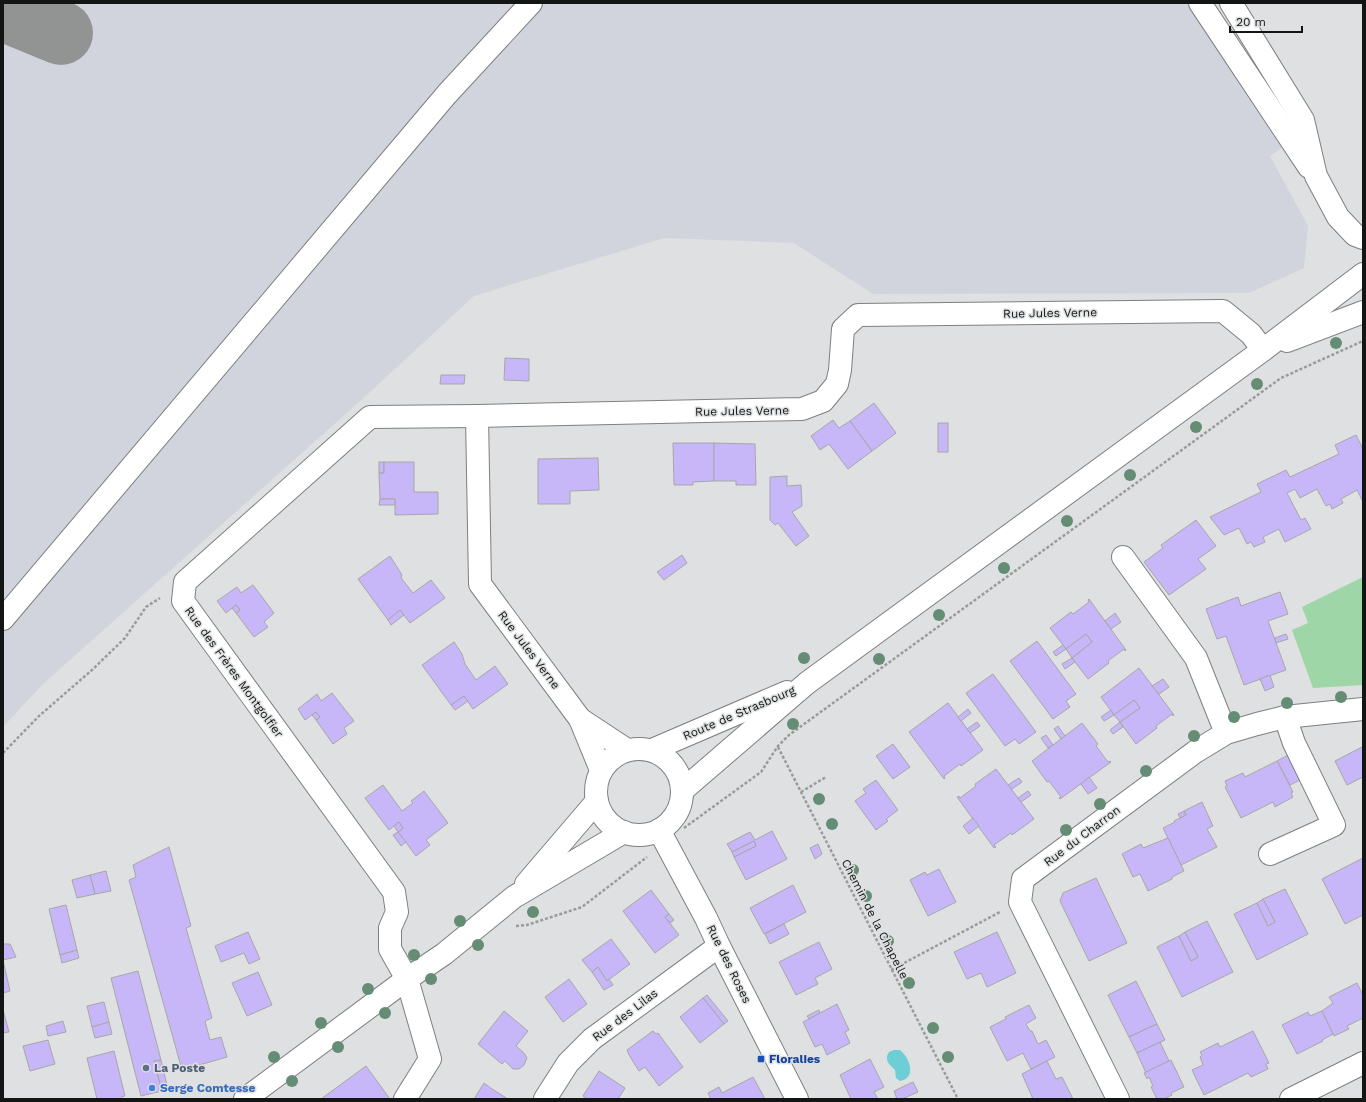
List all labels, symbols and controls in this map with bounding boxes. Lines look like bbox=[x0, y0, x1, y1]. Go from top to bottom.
scale bar bbox=[1230, 8, 1302, 34]
text: 20 m bbox=[1236, 15, 1266, 29]
street label: Rue Jules Verne bbox=[1003, 305, 1097, 321]
street label: Rue Jules Verne bbox=[695, 403, 789, 419]
street label: Rue des Frères Montgolfier bbox=[182, 604, 286, 740]
street label: Rue Jules Verne bbox=[495, 608, 563, 692]
street label: Route de Strasbourg bbox=[681, 683, 798, 743]
street label: Rue du Charron bbox=[1041, 803, 1123, 869]
street label: Chemin de la Chapelle bbox=[839, 857, 911, 981]
street label: Rue des Roses bbox=[704, 922, 754, 1006]
street label: Rue des Lilas bbox=[590, 986, 660, 1044]
place label: Floralies bbox=[769, 1052, 821, 1066]
marker: Floralies bbox=[756, 1054, 766, 1064]
place label: La Poste bbox=[154, 1061, 205, 1075]
marker: La Poste bbox=[141, 1063, 151, 1073]
place label: Serge Comtesse bbox=[160, 1081, 255, 1095]
marker: Serge Comtesse bbox=[147, 1083, 157, 1093]

